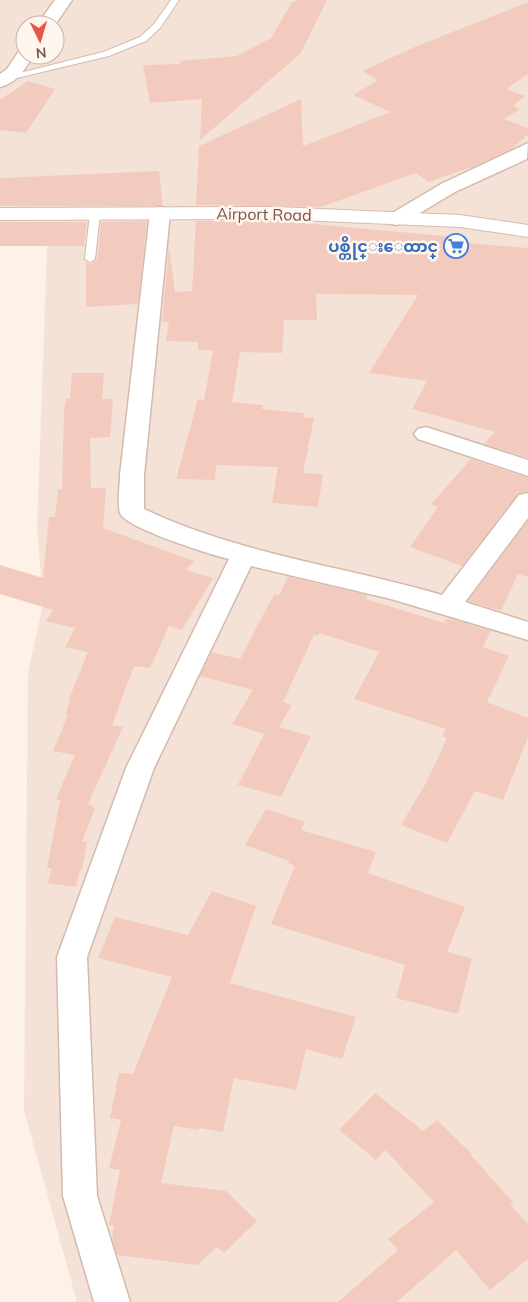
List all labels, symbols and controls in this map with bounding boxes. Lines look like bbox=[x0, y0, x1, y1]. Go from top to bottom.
north arrow bbox=[15, 15, 65, 65]
text: N bbox=[35, 44, 47, 62]
street label: Airport Road bbox=[216, 203, 312, 225]
supermarket icon: ပစ္တိုင္းေထာင္ bbox=[443, 233, 469, 259]
place label: ပစ္တိုင္းေထာင္ bbox=[328, 236, 438, 260]

